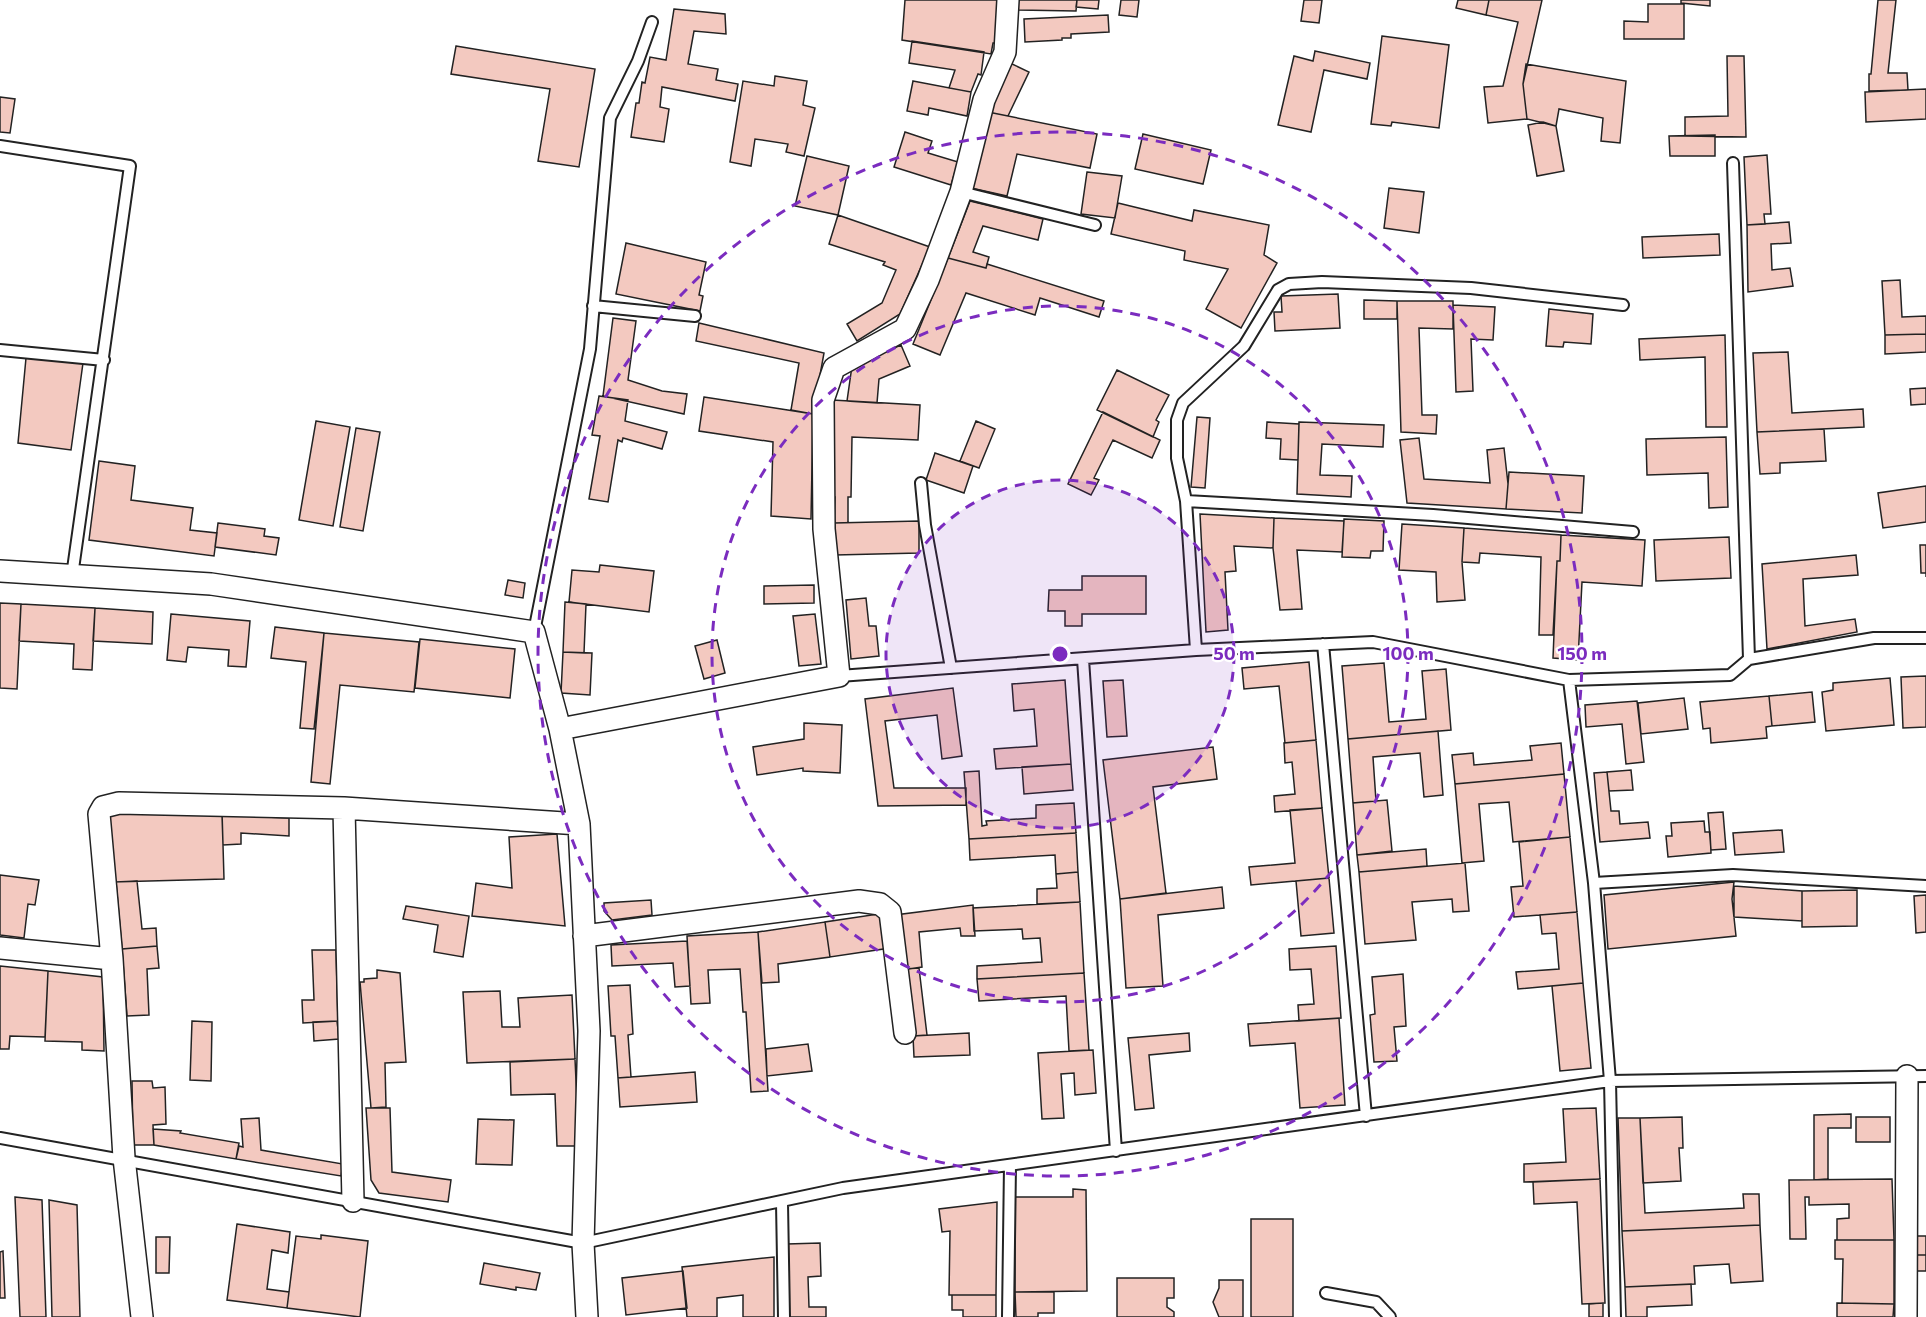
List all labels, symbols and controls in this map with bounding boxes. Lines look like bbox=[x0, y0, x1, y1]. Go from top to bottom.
text: 50 m bbox=[1213, 642, 1255, 664]
text: 100 m bbox=[1382, 642, 1434, 664]
text: 150 m bbox=[1557, 642, 1607, 664]
centre of rings bbox=[1050, 644, 1070, 664]

